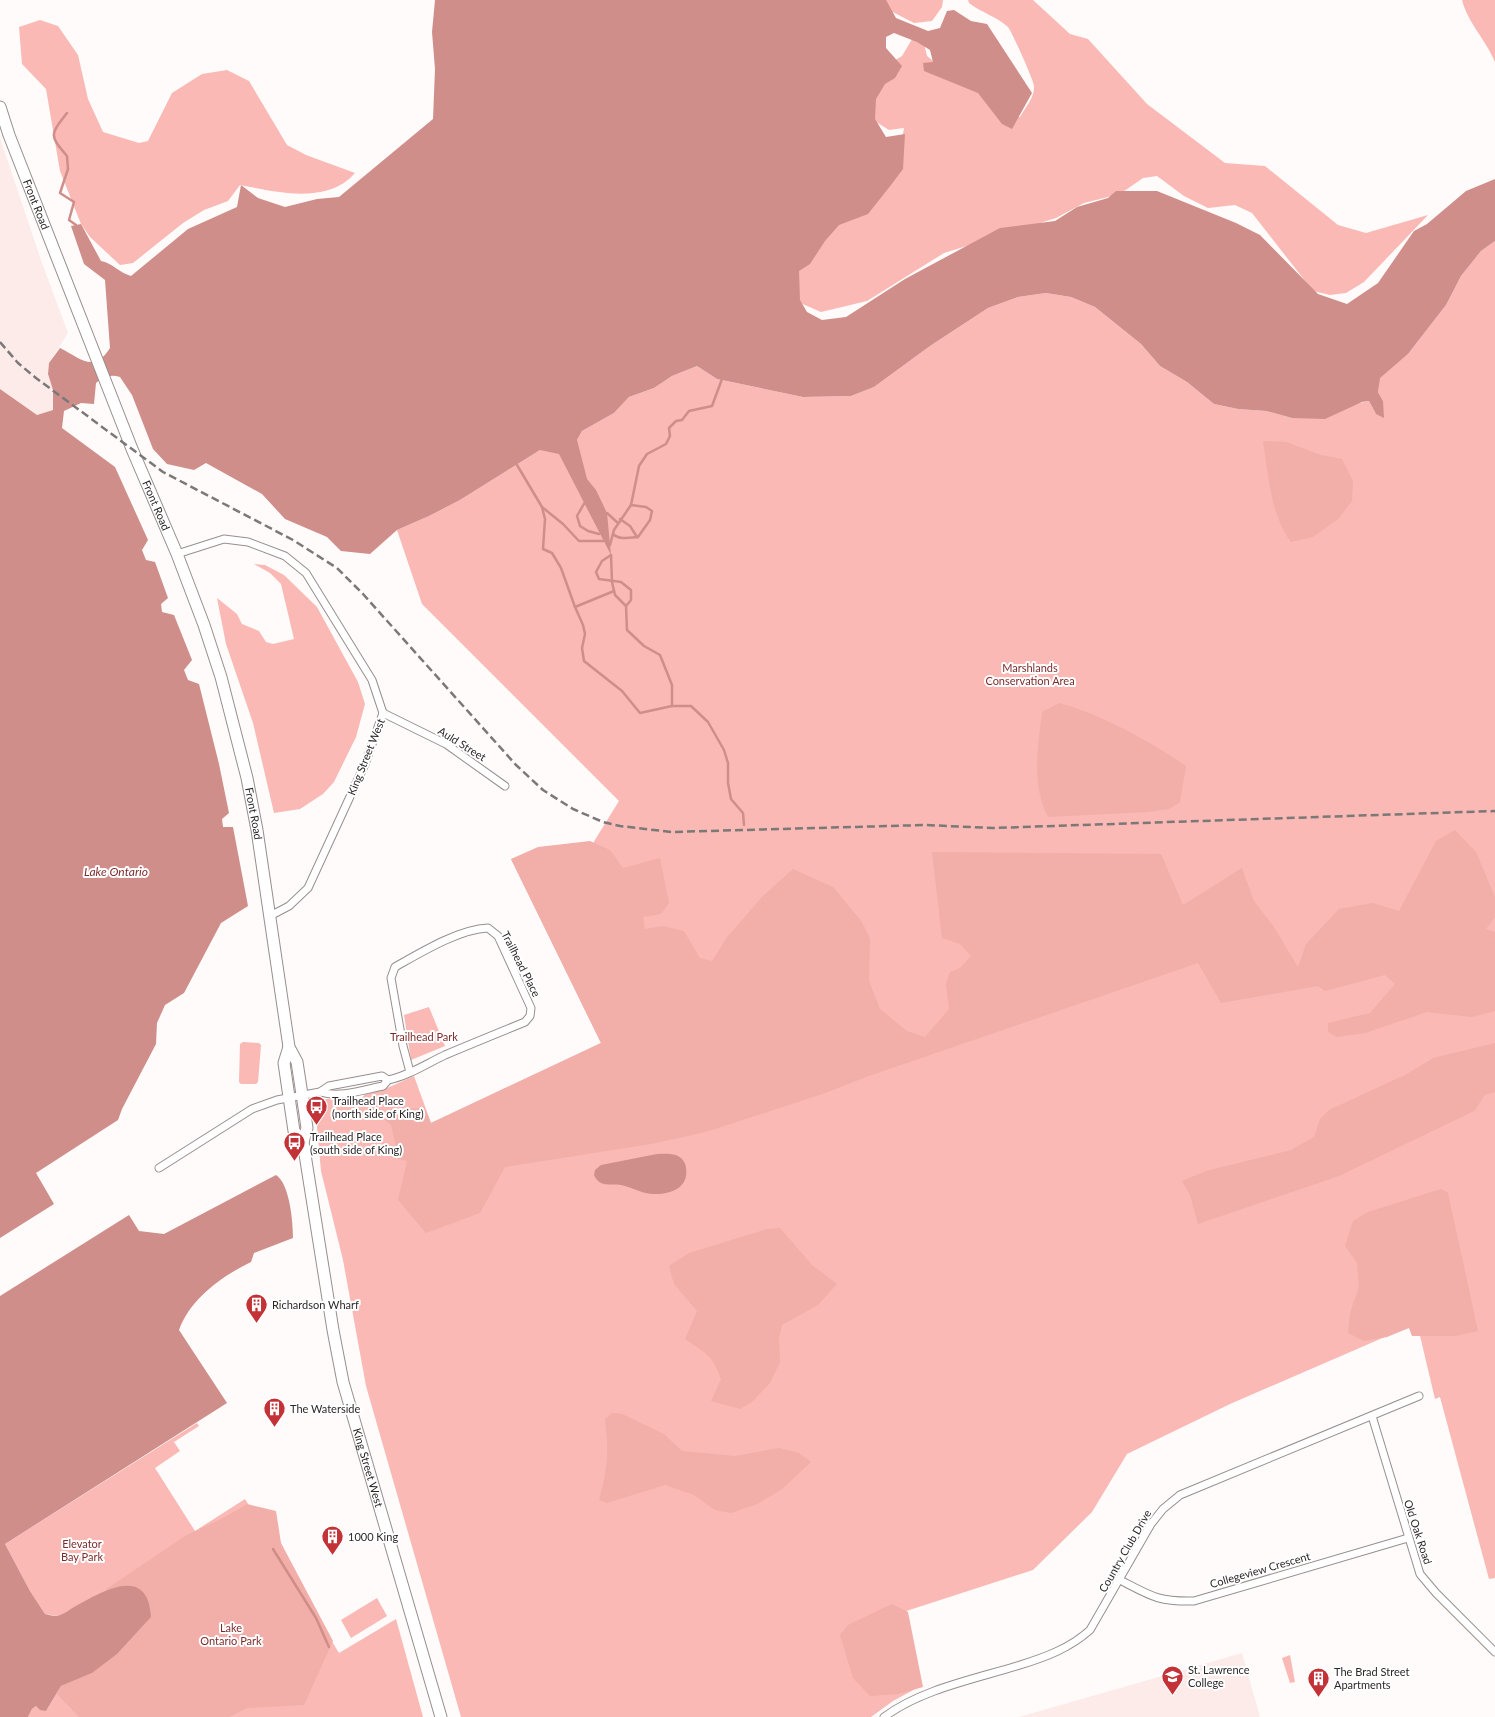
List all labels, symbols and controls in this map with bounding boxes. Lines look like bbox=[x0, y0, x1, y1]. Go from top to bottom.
street label: Front Road bbox=[21, 177, 52, 231]
street label: Front Road bbox=[140, 478, 173, 532]
park label: Marshlands Conservation Area bbox=[985, 661, 1075, 687]
street label: King Street West bbox=[344, 717, 387, 797]
street label: Auld Street bbox=[436, 724, 489, 763]
street label: Front Road bbox=[243, 786, 265, 841]
water label: Lake Ontario bbox=[84, 864, 148, 879]
street label: Trailhead Place bbox=[499, 929, 544, 999]
park label: Trailhead Park bbox=[390, 1030, 458, 1043]
bus stop icon: Trailhead Place (north side of King) bbox=[304, 1094, 330, 1127]
place label: Trailhead Place (north side of King) bbox=[332, 1094, 424, 1120]
bus stop icon: Trailhead Place (south side of King) bbox=[281, 1130, 307, 1163]
place label: Trailhead Place (south side of King) bbox=[310, 1130, 402, 1156]
building icon: Richardson Wharf bbox=[243, 1292, 269, 1325]
place label: Richardson Wharf bbox=[272, 1298, 359, 1311]
building icon: The Waterside bbox=[262, 1396, 288, 1429]
place label: The Waterside bbox=[290, 1402, 360, 1415]
street label: King Street West bbox=[351, 1426, 386, 1509]
street label: Old Oak Road bbox=[1402, 1498, 1435, 1566]
street label: Country Club Drive bbox=[1096, 1507, 1154, 1594]
building icon: 1000 King bbox=[319, 1524, 345, 1557]
place label: 1000 King bbox=[348, 1530, 398, 1543]
park label: Elevator Bay Park bbox=[61, 1537, 103, 1563]
street label: Collegeview Crescent bbox=[1208, 1549, 1312, 1590]
park label: Lake Ontario Park bbox=[200, 1621, 262, 1647]
school or university icon: St. Lawrence College bbox=[1160, 1663, 1186, 1696]
place label: St. Lawrence College bbox=[1188, 1663, 1250, 1689]
building icon: The Brad Street Apartments bbox=[1306, 1665, 1332, 1698]
place label: The Brad Street Apartments bbox=[1334, 1665, 1410, 1691]

